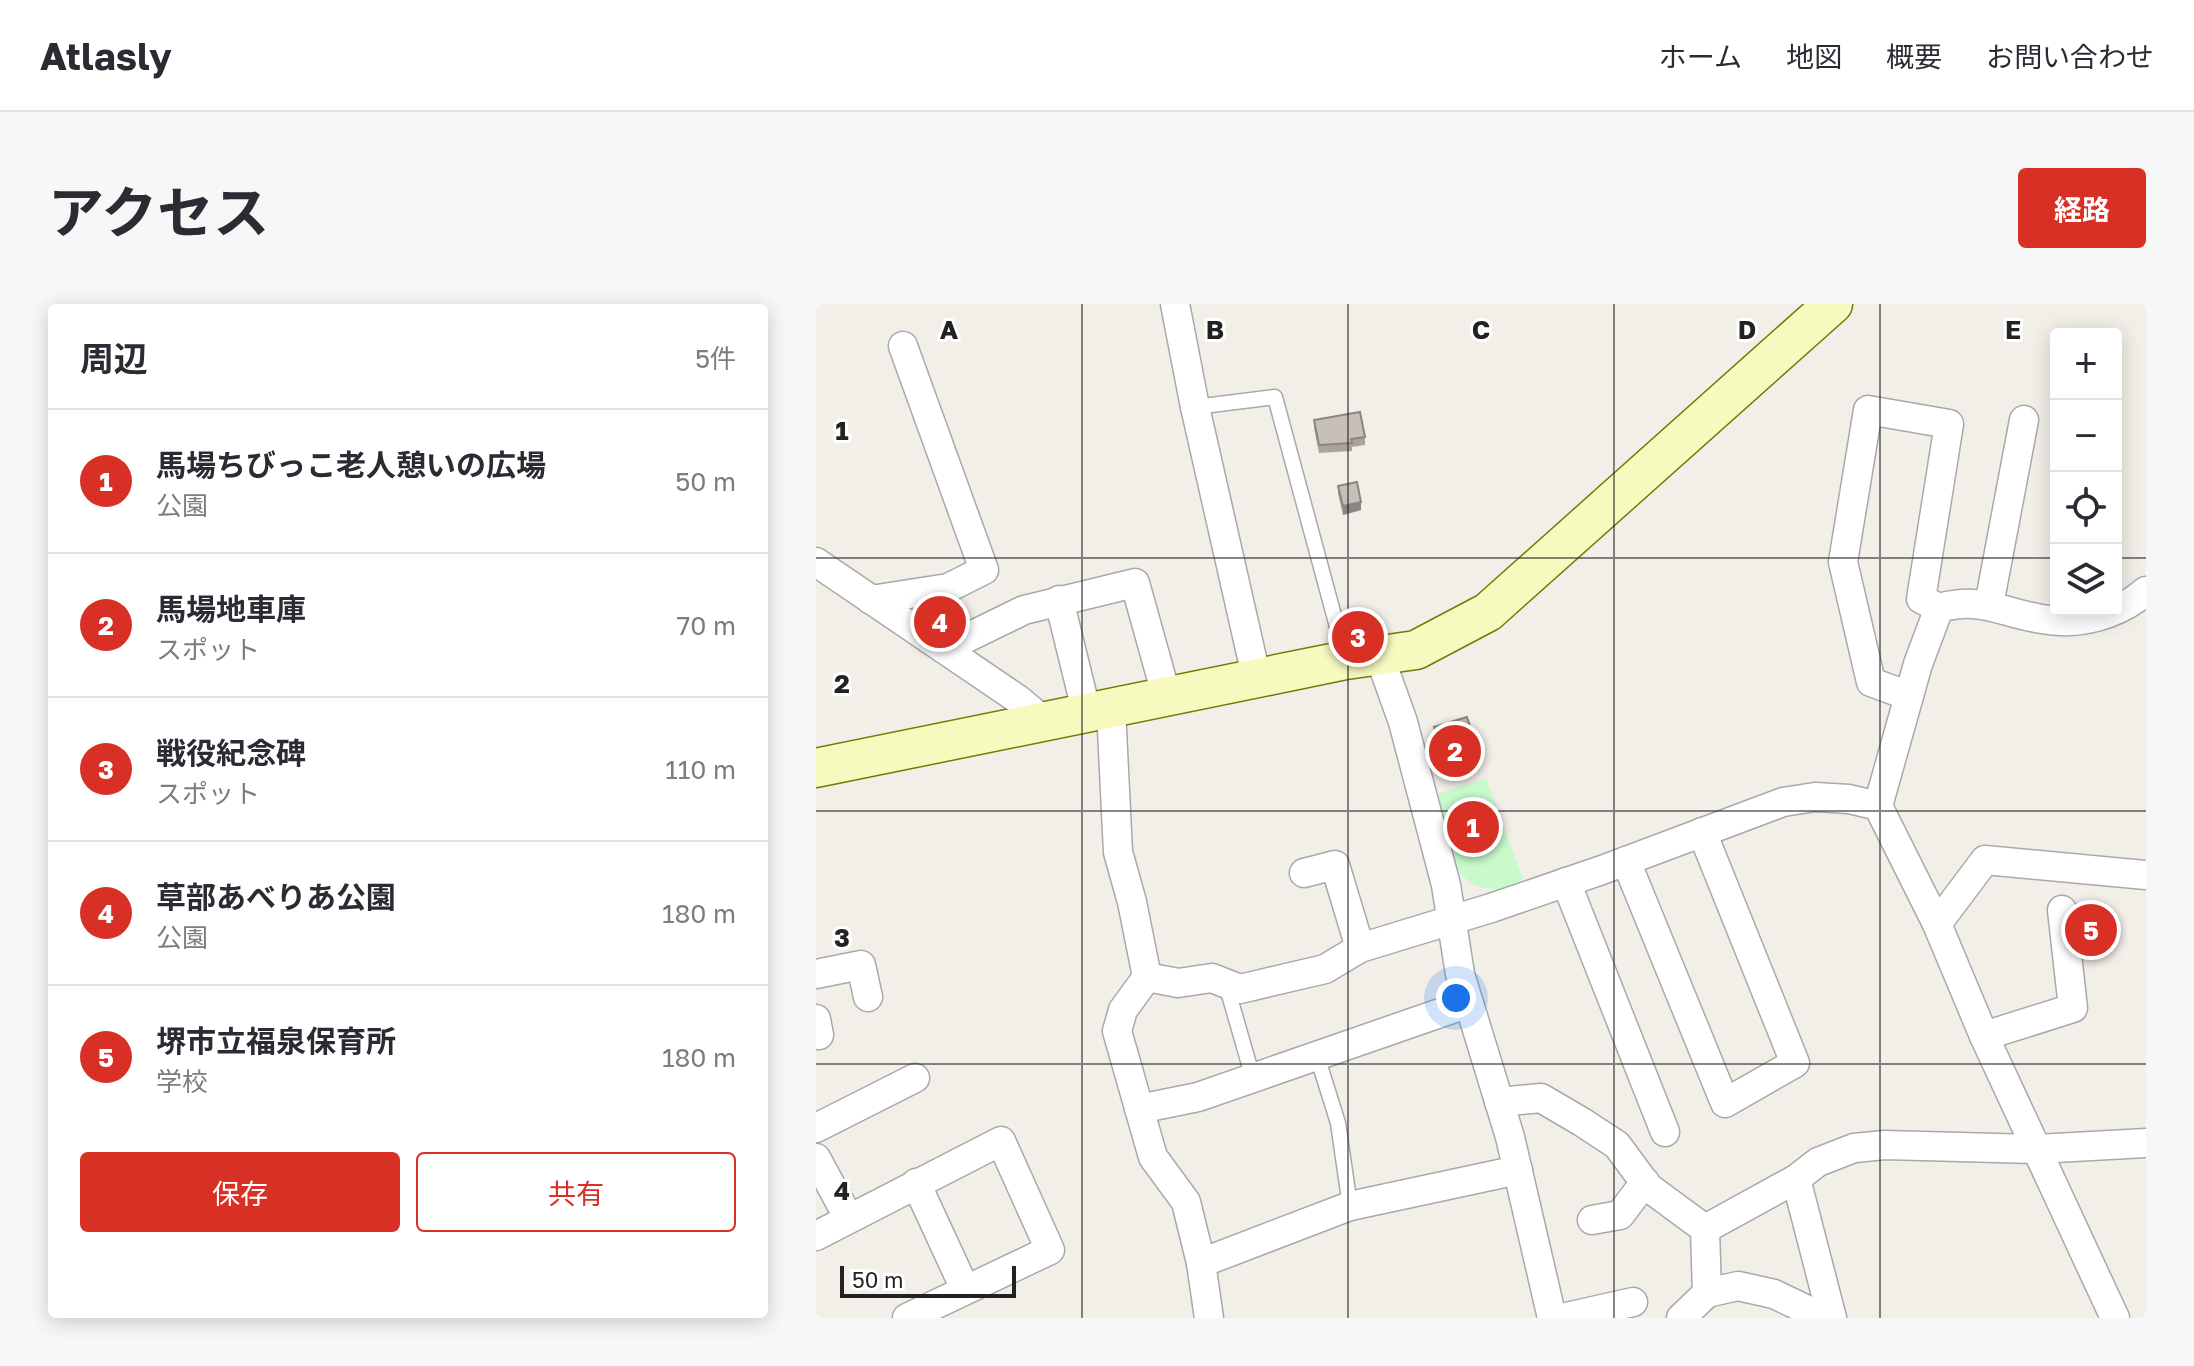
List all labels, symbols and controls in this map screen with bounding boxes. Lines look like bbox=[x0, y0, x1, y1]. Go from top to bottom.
text: Atlasly bbox=[40, 33, 172, 78]
text: ホーム bbox=[1659, 40, 1742, 73]
text: 地図 bbox=[1786, 40, 1842, 73]
text: 概要 bbox=[1886, 40, 1942, 73]
text: お問い合わせ bbox=[1986, 40, 2154, 73]
button: 経路 bbox=[2018, 168, 2146, 248]
text: アクセス bbox=[48, 178, 269, 245]
text: A bbox=[940, 314, 959, 345]
text: B bbox=[1206, 314, 1224, 345]
text: C bbox=[1472, 314, 1490, 345]
text: D bbox=[1738, 314, 1756, 345]
text: E bbox=[2005, 314, 2021, 345]
map controls bbox=[2050, 328, 2122, 616]
button: + bbox=[2050, 328, 2122, 400]
text: 周辺 bbox=[80, 338, 148, 378]
text: 5件 bbox=[695, 343, 736, 374]
button: − bbox=[2050, 400, 2122, 472]
text: 1 bbox=[835, 415, 849, 446]
text: 馬場ちびっこ老人憩いの広場 bbox=[156, 447, 546, 483]
text: 1 bbox=[99, 466, 113, 497]
text: 50 m bbox=[675, 466, 736, 497]
button: locate bbox=[2050, 472, 2122, 544]
text: 公園 bbox=[156, 490, 208, 521]
button: layers bbox=[2050, 544, 2122, 616]
text: 馬場地車庫 bbox=[156, 591, 306, 627]
pin: 4 bbox=[914, 592, 966, 652]
pin: 3 bbox=[1332, 607, 1384, 667]
text: 2 bbox=[98, 610, 114, 641]
text: 70 m bbox=[677, 610, 736, 641]
text: スポット bbox=[156, 634, 260, 665]
text: 2 bbox=[834, 668, 850, 699]
pin: 2 bbox=[1429, 721, 1481, 781]
text: 戦役紀念碑 bbox=[156, 735, 306, 771]
text: 3 bbox=[98, 754, 114, 785]
text: 110 m bbox=[665, 754, 736, 785]
text: スポット bbox=[156, 778, 260, 809]
pin: 1 bbox=[1447, 797, 1499, 857]
text: 草部あべりあ公園 bbox=[156, 879, 396, 915]
text: 4 bbox=[98, 898, 114, 929]
text: 180 m bbox=[662, 898, 736, 929]
pin: 5 bbox=[2065, 900, 2117, 960]
text: 公園 bbox=[156, 922, 208, 953]
text: 3 bbox=[834, 922, 850, 953]
your location bbox=[1436, 978, 1476, 1018]
text: 堺市立福泉保育所 bbox=[156, 1023, 396, 1059]
text: 5 bbox=[98, 1042, 114, 1073]
text: 180 m bbox=[662, 1042, 736, 1073]
text: 学校 bbox=[156, 1066, 208, 1097]
button: 保存 bbox=[80, 1152, 400, 1232]
button: 共有 bbox=[416, 1152, 736, 1232]
text: 4 bbox=[834, 1175, 850, 1206]
scale bar bbox=[840, 1262, 1016, 1298]
text: 50 m bbox=[852, 1266, 903, 1293]

